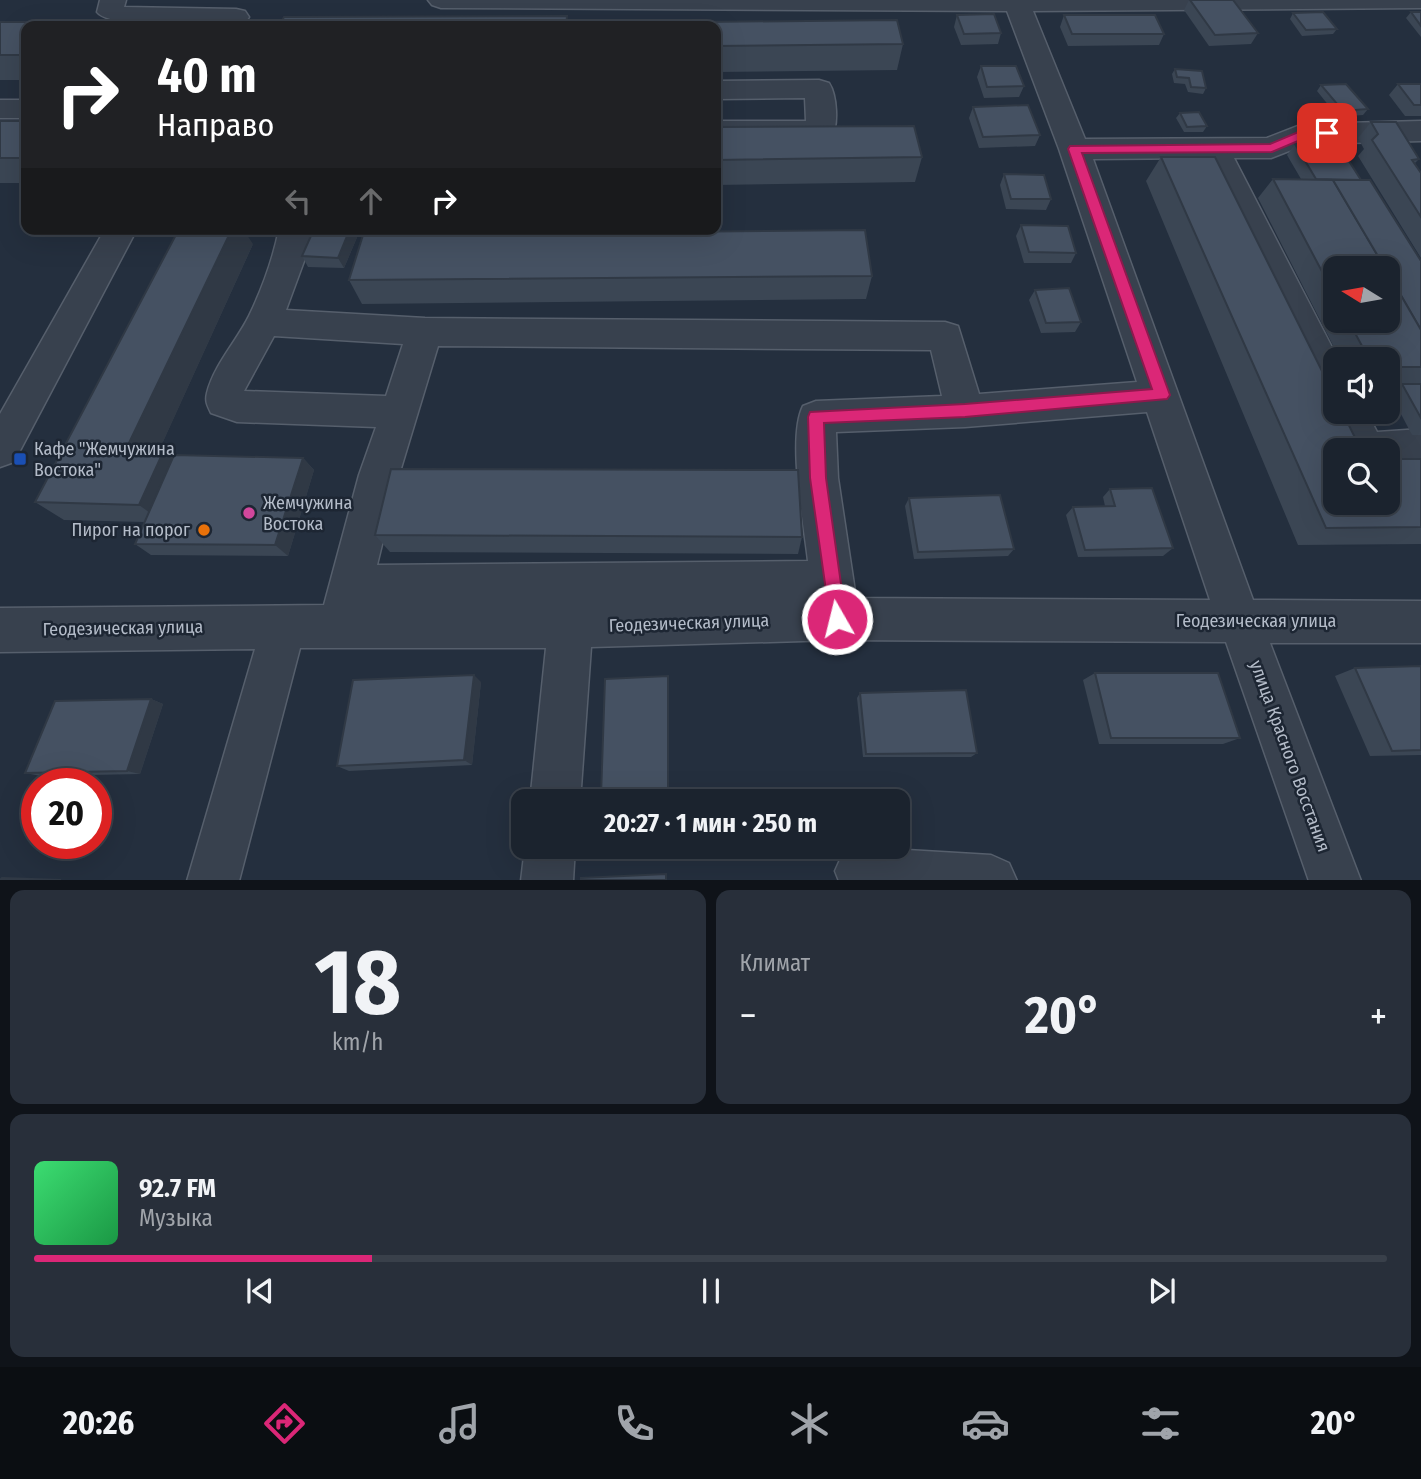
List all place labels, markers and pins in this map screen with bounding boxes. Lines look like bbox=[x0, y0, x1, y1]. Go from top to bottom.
pin bbox=[1297, 103, 1357, 163]
place label: Кафе "Жемчужина Востока" bbox=[34, 438, 175, 481]
marker: Кафе "Жемчужина Востока" bbox=[12, 451, 28, 467]
place label: Жемчужина Востока bbox=[263, 492, 352, 535]
marker: Жемчужина Востока bbox=[241, 505, 257, 521]
place label: Пирог на порог bbox=[72, 519, 190, 541]
marker: Пирог на порог bbox=[196, 522, 212, 538]

